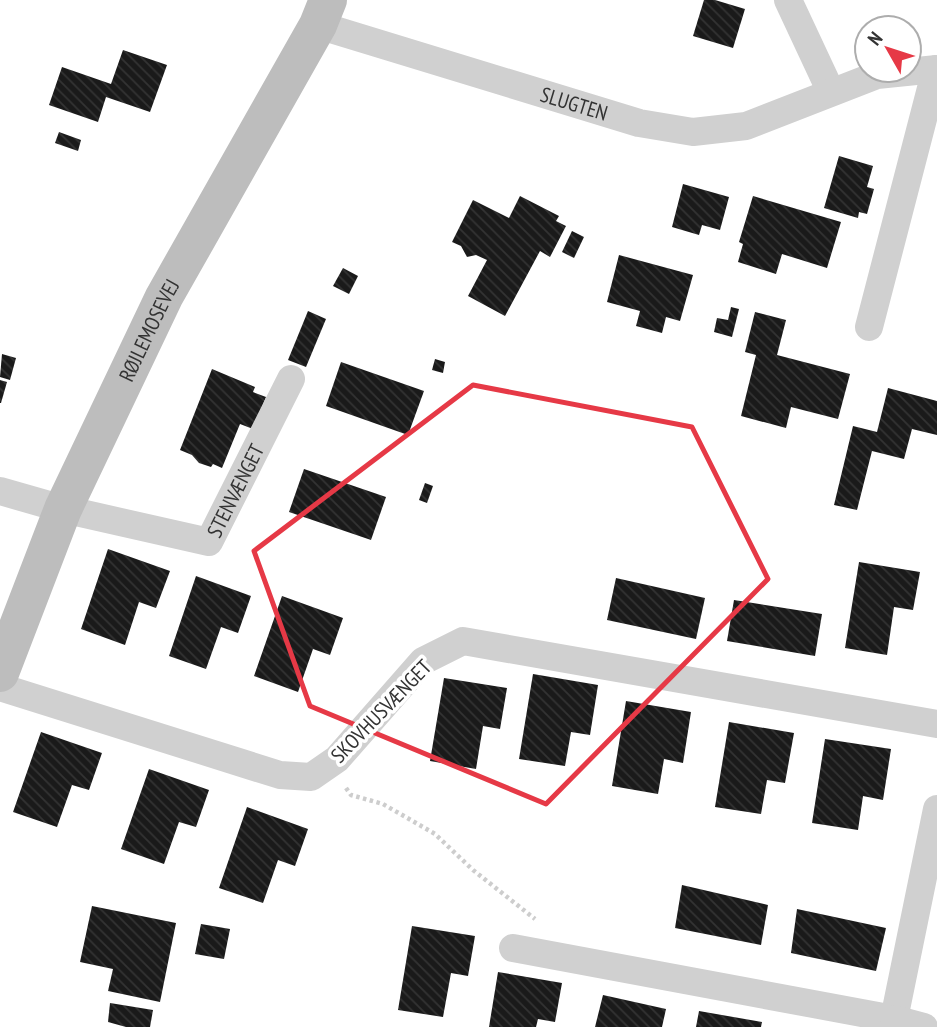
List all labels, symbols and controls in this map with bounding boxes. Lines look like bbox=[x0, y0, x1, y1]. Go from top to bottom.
north arrow bbox=[853, 14, 923, 84]
text: N bbox=[862, 27, 887, 50]
street label: SLUGTEN bbox=[538, 80, 611, 126]
street label: RØJLEMOSEVEJ bbox=[112, 274, 185, 386]
street label: STENVÆNGET bbox=[200, 439, 270, 542]
street label: SKOVHUSVÆNGET bbox=[325, 653, 437, 768]

